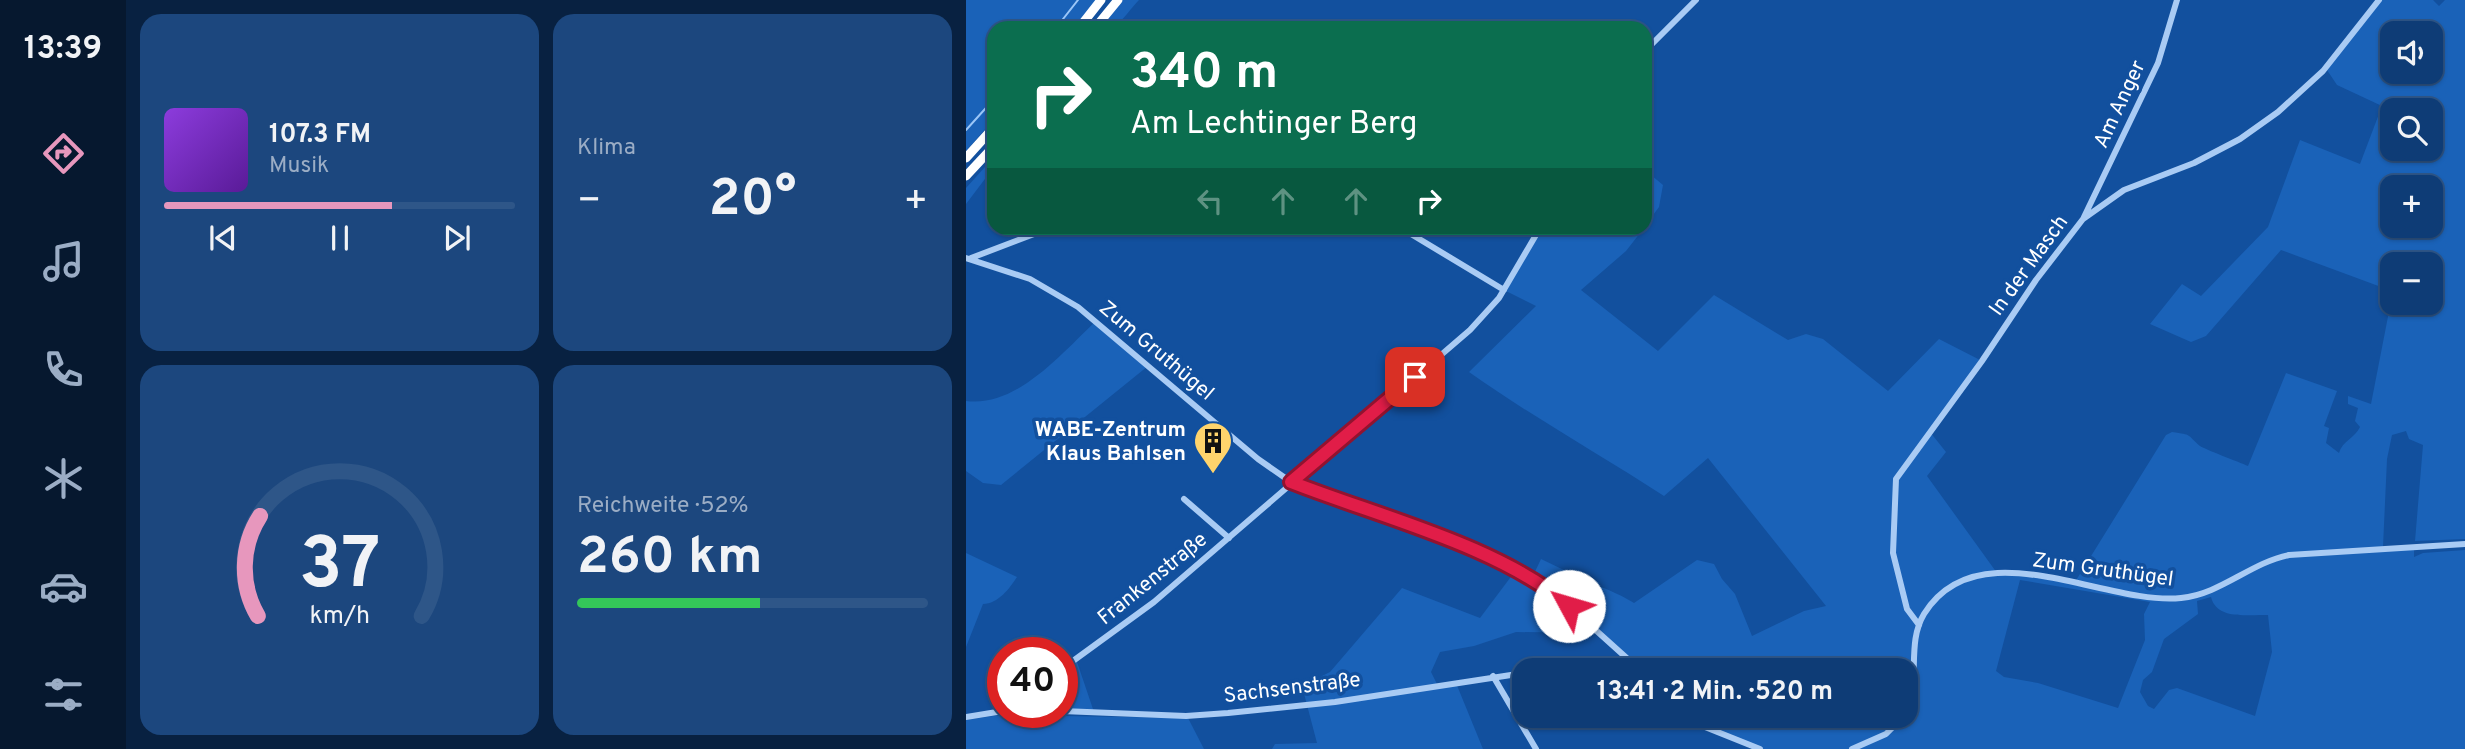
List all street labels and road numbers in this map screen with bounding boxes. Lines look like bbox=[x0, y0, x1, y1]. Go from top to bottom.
street label: Am Anger bbox=[2088, 56, 2152, 153]
street label: In der Masch bbox=[1984, 210, 2075, 322]
street label: Zum Gruthügel bbox=[1093, 295, 1219, 407]
street label: Frankenstraße bbox=[1093, 527, 1213, 632]
street label: Zum Gruthügel bbox=[2031, 547, 2175, 594]
street label: Sachsenstraße bbox=[1222, 667, 1362, 710]

